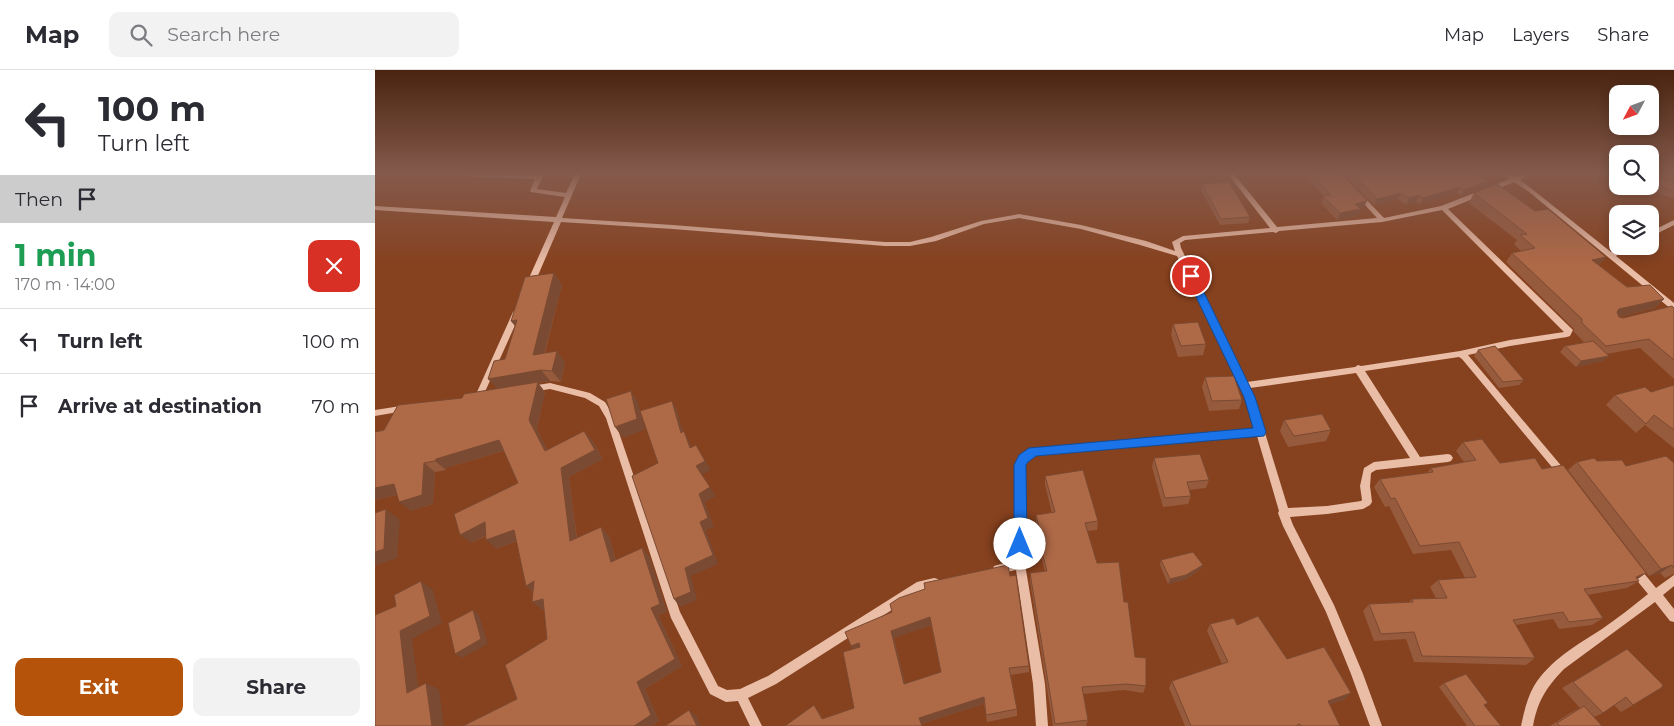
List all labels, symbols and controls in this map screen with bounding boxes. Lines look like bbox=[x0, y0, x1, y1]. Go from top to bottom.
search box bbox=[109, 12, 459, 57]
text: Map bbox=[25, 20, 79, 49]
icon: search bbox=[127, 21, 155, 49]
text: Search here bbox=[167, 23, 280, 46]
text: Map bbox=[1444, 24, 1484, 46]
text: Layers bbox=[1512, 24, 1569, 46]
text: Share bbox=[1597, 24, 1649, 46]
north arrow bbox=[1609, 85, 1659, 135]
map controls bbox=[1609, 85, 1659, 255]
text: 100 m bbox=[98, 87, 206, 130]
icon: left bbox=[15, 90, 80, 155]
text: Turn left bbox=[98, 130, 190, 157]
button: search bbox=[1609, 145, 1659, 195]
icon: arrive bbox=[73, 185, 101, 213]
text: Then bbox=[15, 188, 63, 211]
button: layers bbox=[1609, 205, 1659, 255]
text: 1 min bbox=[15, 237, 96, 274]
button: close bbox=[308, 240, 360, 292]
pin bbox=[1170, 255, 1212, 297]
icon: arrive bbox=[1177, 262, 1205, 290]
text: 170 m · 14:00 bbox=[15, 275, 115, 294]
icon: left bbox=[15, 327, 43, 355]
text: Turn left bbox=[58, 330, 143, 353]
text: 100 m bbox=[303, 330, 360, 353]
icon: arrive bbox=[15, 392, 43, 420]
text: Arrive at destination bbox=[58, 395, 262, 418]
text: 70 m bbox=[311, 395, 360, 418]
position arrow bbox=[993, 517, 1045, 569]
button: Exit bbox=[15, 658, 183, 716]
button: Share bbox=[193, 658, 360, 716]

